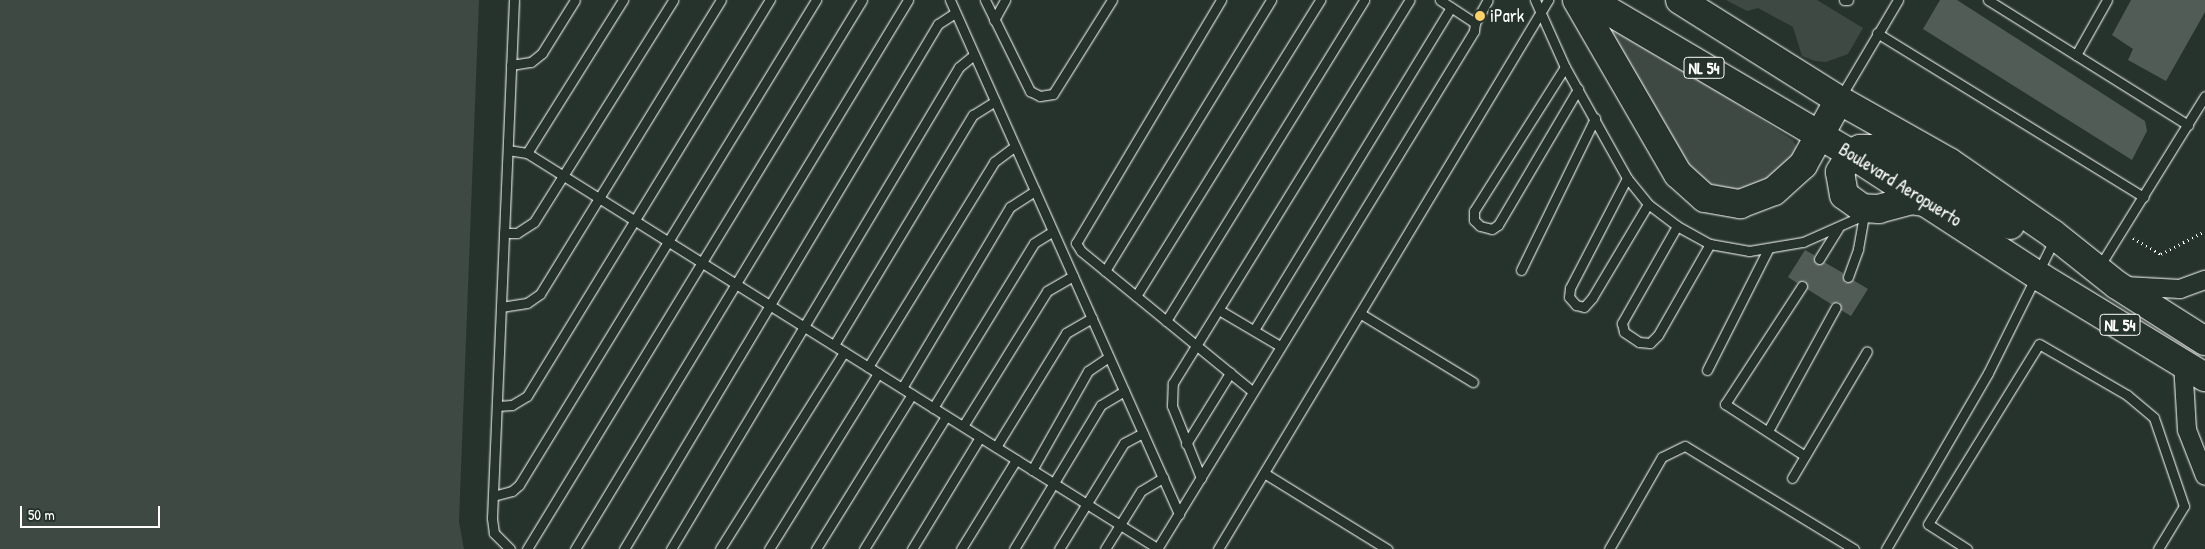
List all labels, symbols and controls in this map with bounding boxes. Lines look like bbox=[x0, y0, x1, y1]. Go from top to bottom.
place label: iPark bbox=[1490, 5, 1524, 27]
marker: iPark bbox=[1474, 10, 1486, 22]
road number: NL 54 bbox=[1683, 54, 1725, 82]
street label: Boulevard Aeropuerto bbox=[1835, 139, 1965, 231]
road number: NL 54 bbox=[2099, 312, 2141, 338]
scale bar bbox=[22, 496, 162, 528]
text: 50 m bbox=[28, 504, 55, 525]

